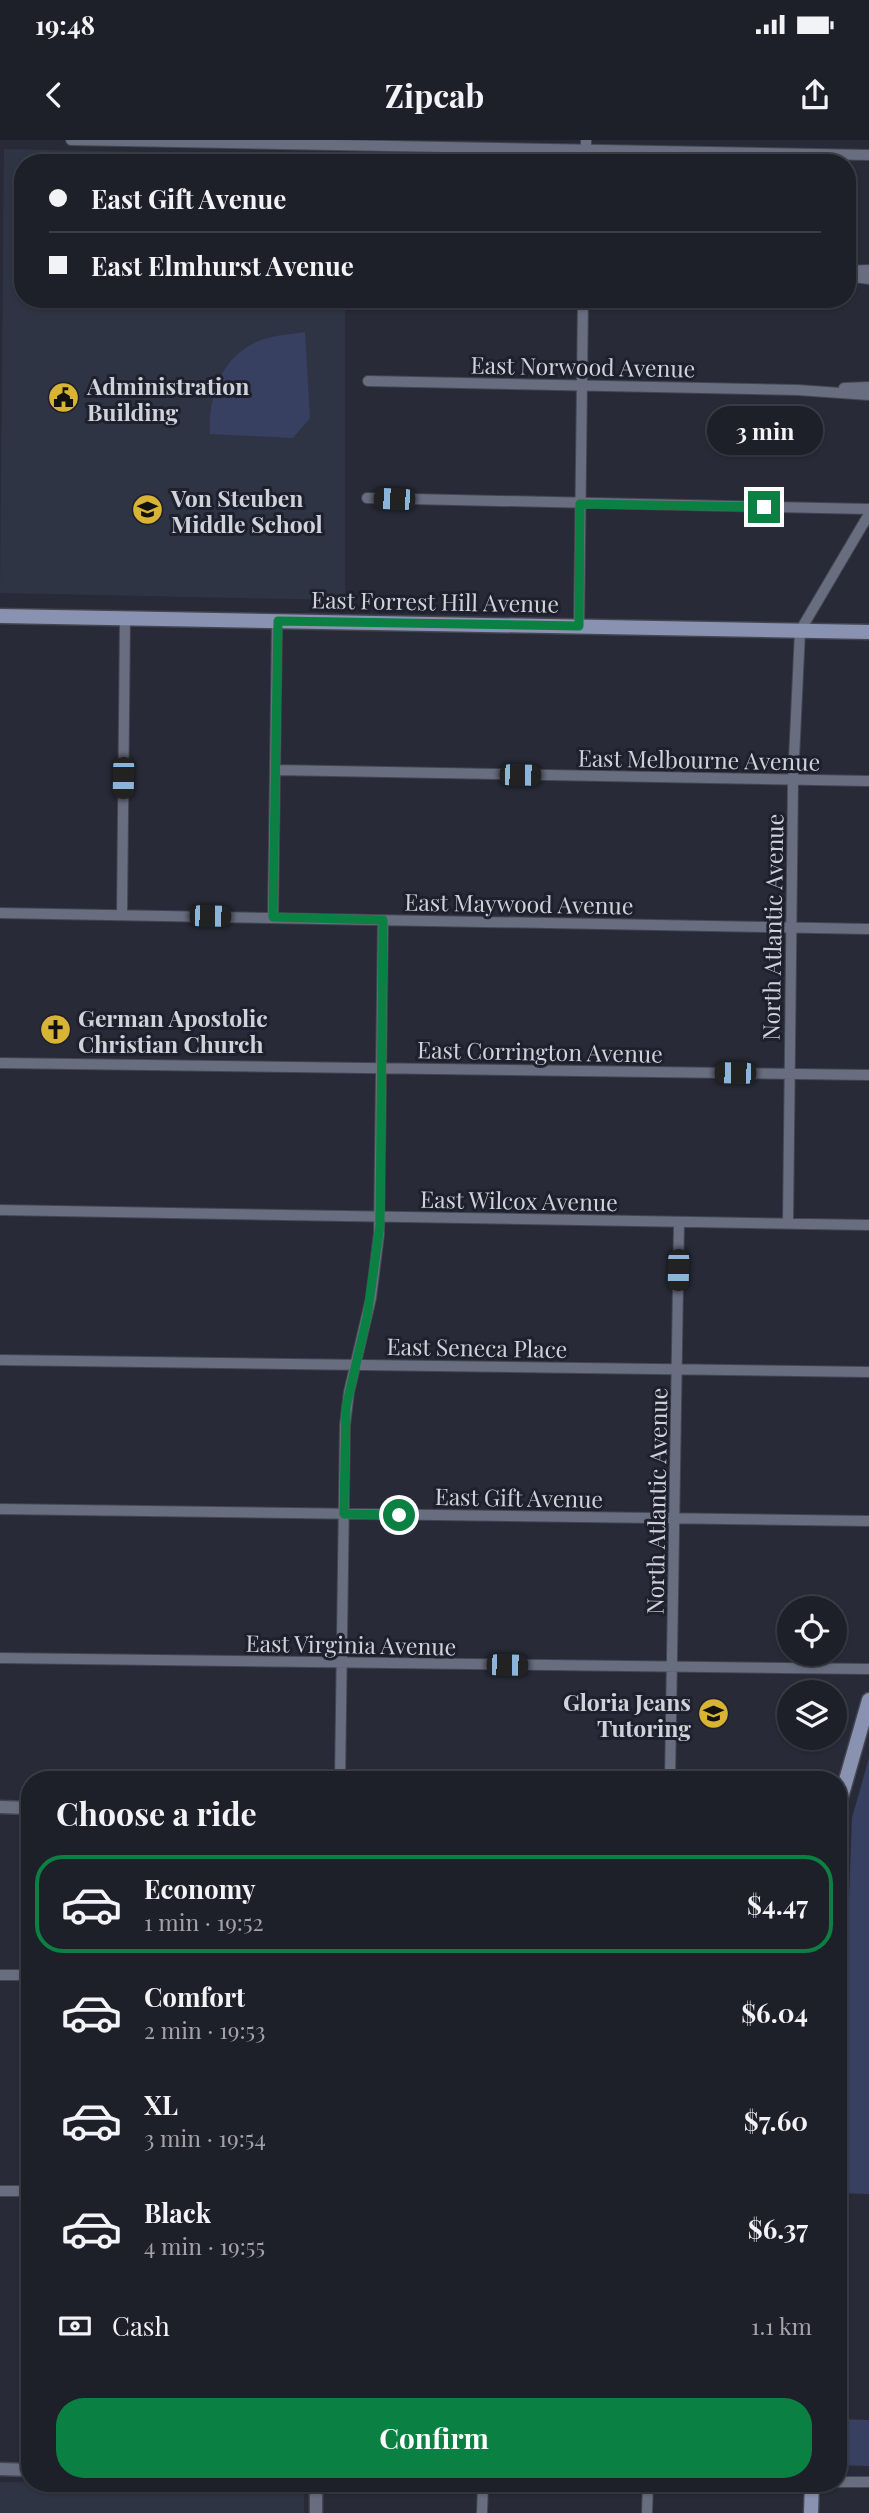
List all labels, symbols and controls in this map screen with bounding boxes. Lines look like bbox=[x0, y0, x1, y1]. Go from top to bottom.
text: 19:48 bbox=[35, 7, 95, 42]
text: Zipcab bbox=[385, 73, 484, 116]
icon: back bbox=[35, 76, 73, 114]
icon: share bbox=[796, 76, 834, 114]
text: East Gift Avenue bbox=[91, 181, 286, 216]
text: East Elmhurst Avenue bbox=[91, 248, 354, 283]
street label: East Norwood Avenue bbox=[470, 349, 696, 383]
place label: Administration Building bbox=[86, 370, 249, 427]
public building icon: Administration Building bbox=[47, 381, 81, 415]
callout: 3 min bbox=[706, 406, 822, 454]
text: 3 min bbox=[736, 415, 794, 446]
place label: Von Steuben Middle School bbox=[170, 482, 323, 539]
car bbox=[373, 488, 416, 510]
route end bbox=[748, 491, 780, 523]
school or university icon: Von Steuben Middle School bbox=[131, 493, 165, 527]
street label: East Forrest Hill Avenue bbox=[311, 583, 559, 619]
street label: East Melbourne Avenue bbox=[578, 741, 820, 777]
car bbox=[113, 757, 134, 799]
car bbox=[499, 764, 542, 786]
street label: North Atlantic Avenue bbox=[755, 813, 789, 1041]
street label: East Maywood Avenue bbox=[404, 886, 634, 920]
car bbox=[189, 905, 232, 927]
place label: German Apostolic Christian Church bbox=[78, 1002, 268, 1059]
church icon: German Apostolic Christian Church bbox=[38, 1013, 72, 1047]
street label: East Corrington Avenue bbox=[417, 1033, 663, 1069]
car bbox=[714, 1062, 757, 1084]
street label: East Wilcox Avenue bbox=[420, 1183, 618, 1217]
car bbox=[668, 1249, 689, 1291]
street label: East Seneca Place bbox=[386, 1330, 568, 1364]
street label: North Atlantic Avenue bbox=[639, 1387, 673, 1615]
street label: East Gift Avenue bbox=[435, 1480, 603, 1514]
route start bbox=[383, 1499, 415, 1531]
map controls bbox=[777, 1596, 847, 1750]
button: locate bbox=[777, 1596, 847, 1666]
street label: East Virginia Avenue bbox=[245, 1627, 457, 1661]
car bbox=[486, 1654, 529, 1676]
button: layers bbox=[777, 1680, 847, 1750]
place label: Gloria Jeans Tutoring bbox=[563, 1686, 691, 1743]
school or university icon: Gloria Jeans Tutoring bbox=[697, 1697, 731, 1731]
text: Choose a ride bbox=[56, 1791, 257, 1834]
text: Economy bbox=[144, 1871, 255, 1906]
icon: car bbox=[60, 1873, 123, 1936]
text: $4.47 bbox=[747, 1887, 808, 1922]
text: 1 min · 19:52 bbox=[144, 1906, 264, 1937]
text: Comfort bbox=[144, 1979, 245, 2014]
icon: car bbox=[60, 1981, 123, 2044]
text: $6.04 bbox=[741, 1995, 808, 2030]
text: 2 min · 19:53 bbox=[144, 2014, 265, 2045]
text: XL bbox=[144, 2087, 178, 2122]
icon: car bbox=[60, 2089, 123, 2152]
text: $7.60 bbox=[744, 2103, 808, 2138]
text: 3 min · 19:54 bbox=[144, 2122, 266, 2153]
text: Black bbox=[144, 2195, 211, 2230]
icon: car bbox=[60, 2197, 123, 2260]
text: $6.37 bbox=[748, 2211, 808, 2246]
text: 4 min · 19:55 bbox=[144, 2230, 265, 2261]
icon: cash bbox=[56, 2307, 94, 2345]
text: Cash bbox=[112, 2308, 170, 2343]
text: 1.1 km bbox=[751, 2310, 812, 2341]
button: Confirm bbox=[56, 2398, 812, 2478]

